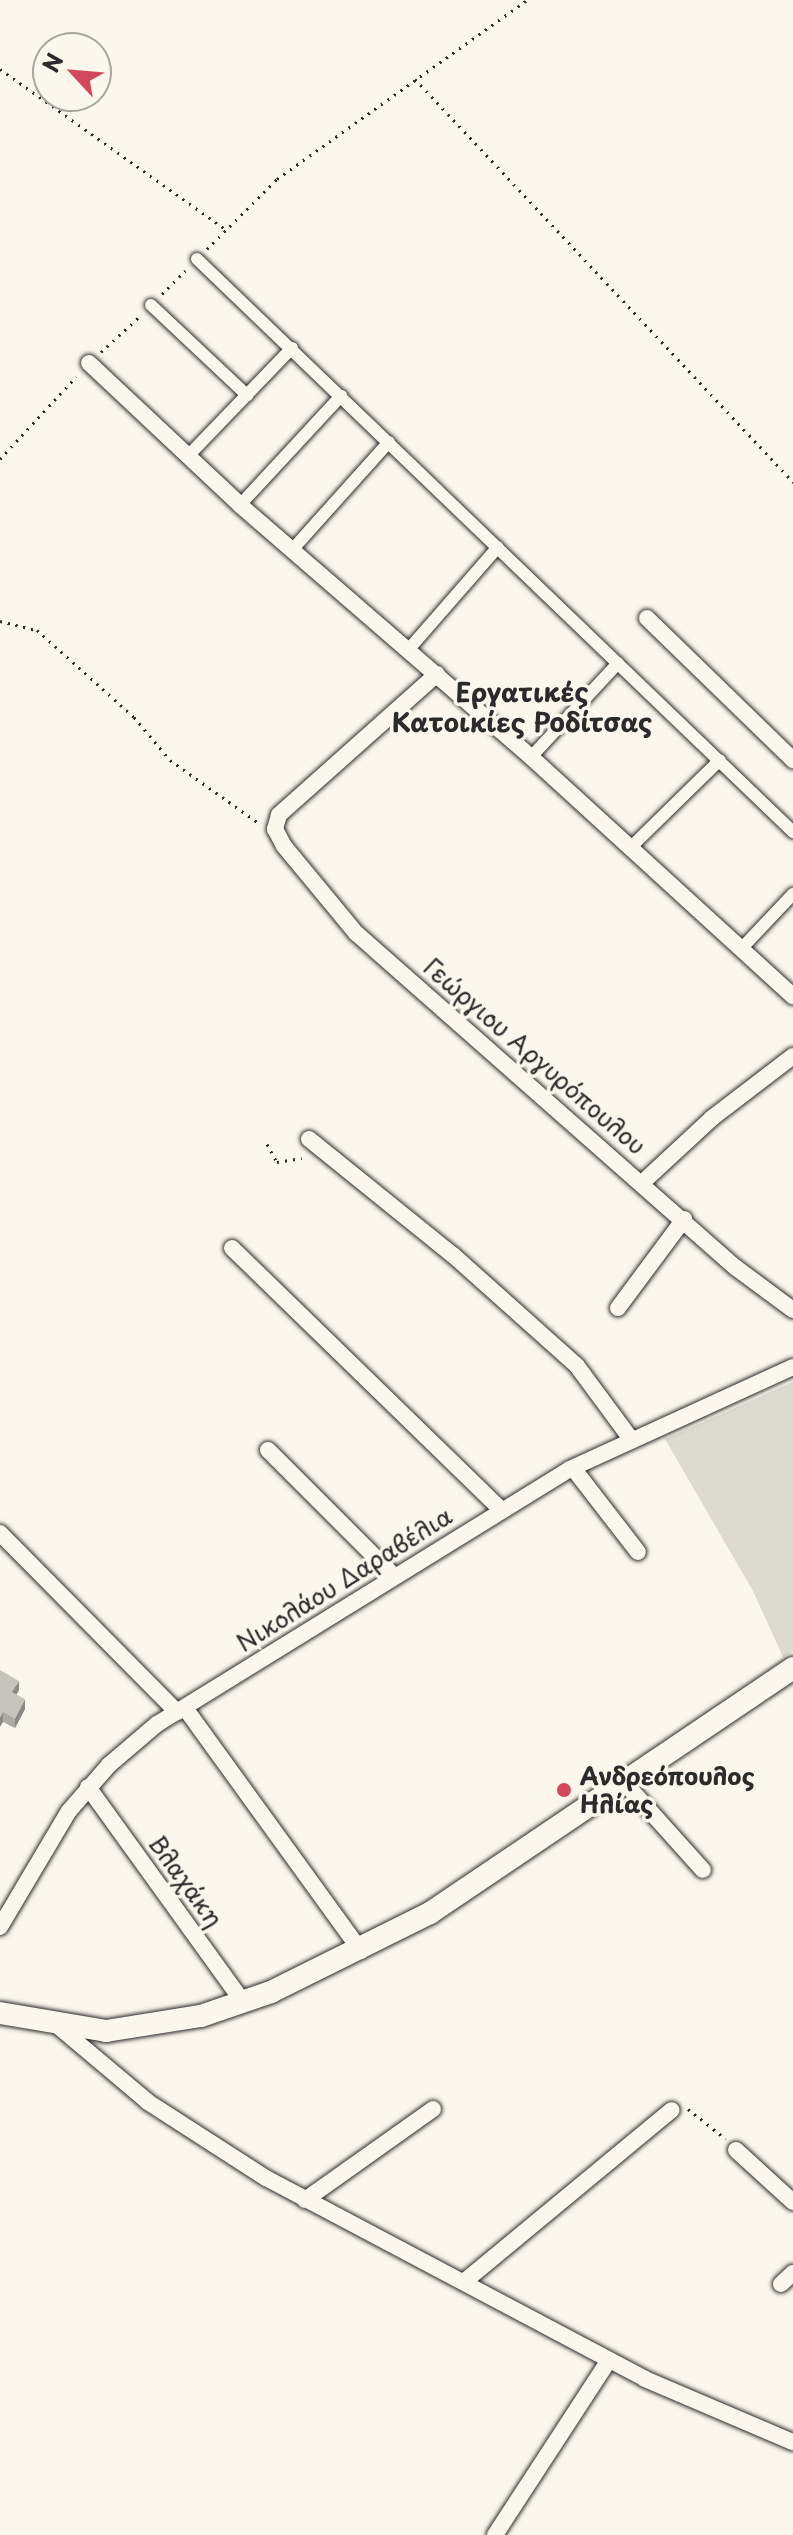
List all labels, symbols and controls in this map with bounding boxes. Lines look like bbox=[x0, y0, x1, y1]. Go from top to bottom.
north arrow bbox=[32, 32, 112, 112]
text: N bbox=[33, 47, 70, 77]
district label: Εργατικές Κατοικίες Ροδίτσας bbox=[392, 676, 652, 738]
street label: Γεώργιου Αργυρόπουλου bbox=[418, 952, 652, 1160]
street label: Νικολάου Δαραβέλια bbox=[231, 1501, 457, 1657]
place label: Ανδρεόπουλος Ηλίας bbox=[580, 1762, 755, 1818]
marker: Ανδρεόπουλος Ηλίας bbox=[555, 1781, 573, 1799]
street label: Βλαχάκη bbox=[143, 1830, 229, 1932]

